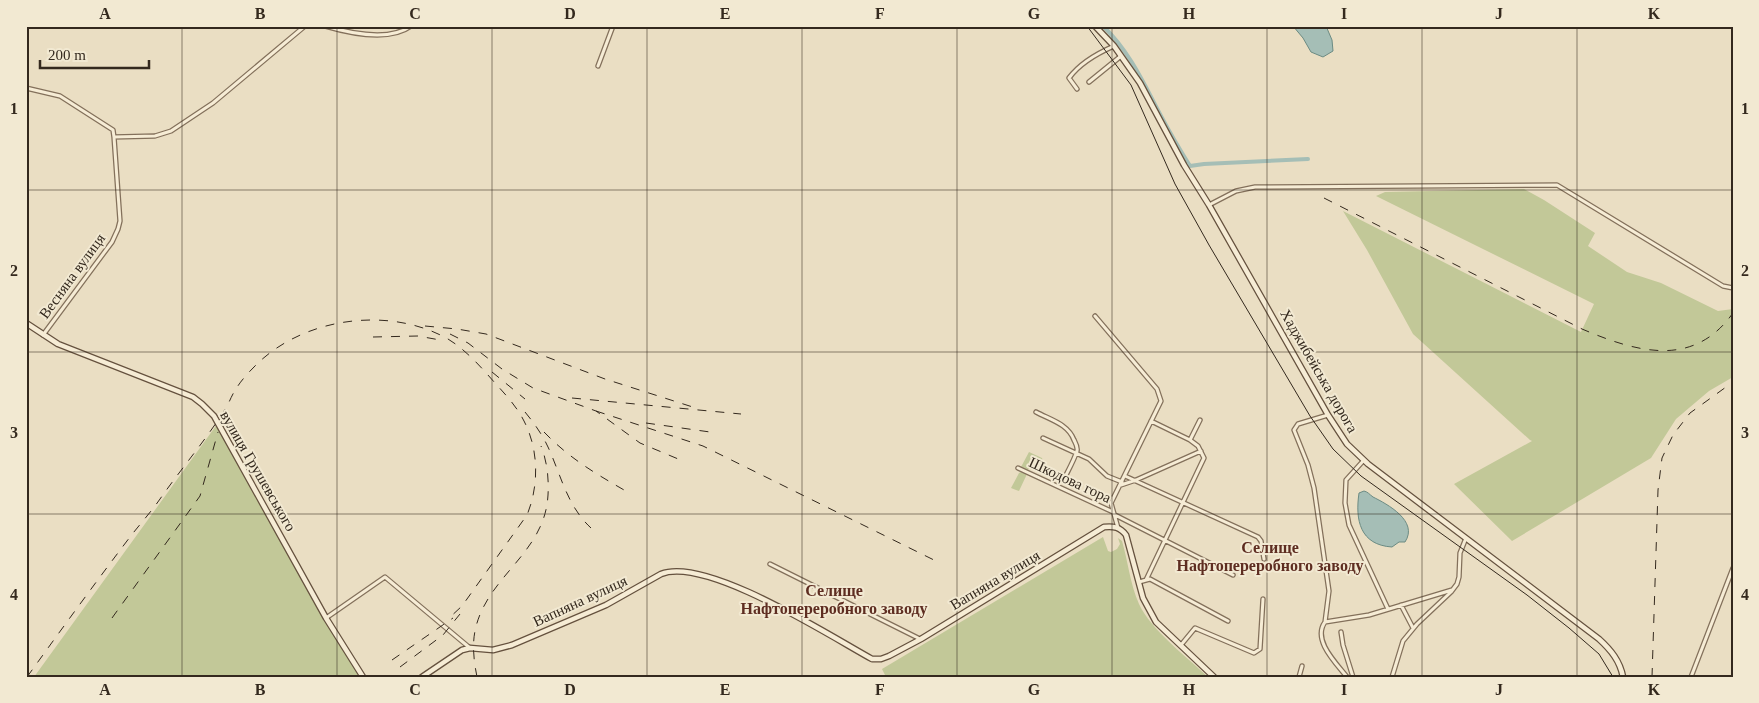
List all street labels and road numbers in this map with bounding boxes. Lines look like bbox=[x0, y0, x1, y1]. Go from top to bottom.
street label: Весняна вулиця bbox=[36, 230, 108, 322]
street label: Хаджибейська дорога bbox=[1277, 307, 1361, 436]
street label: вулиця Грушевського bbox=[217, 408, 299, 534]
street label: Шкодова гора bbox=[1026, 454, 1114, 506]
street label: Вапняна вулиця bbox=[947, 547, 1043, 613]
street label: Вапняна вулиця bbox=[531, 572, 630, 630]

